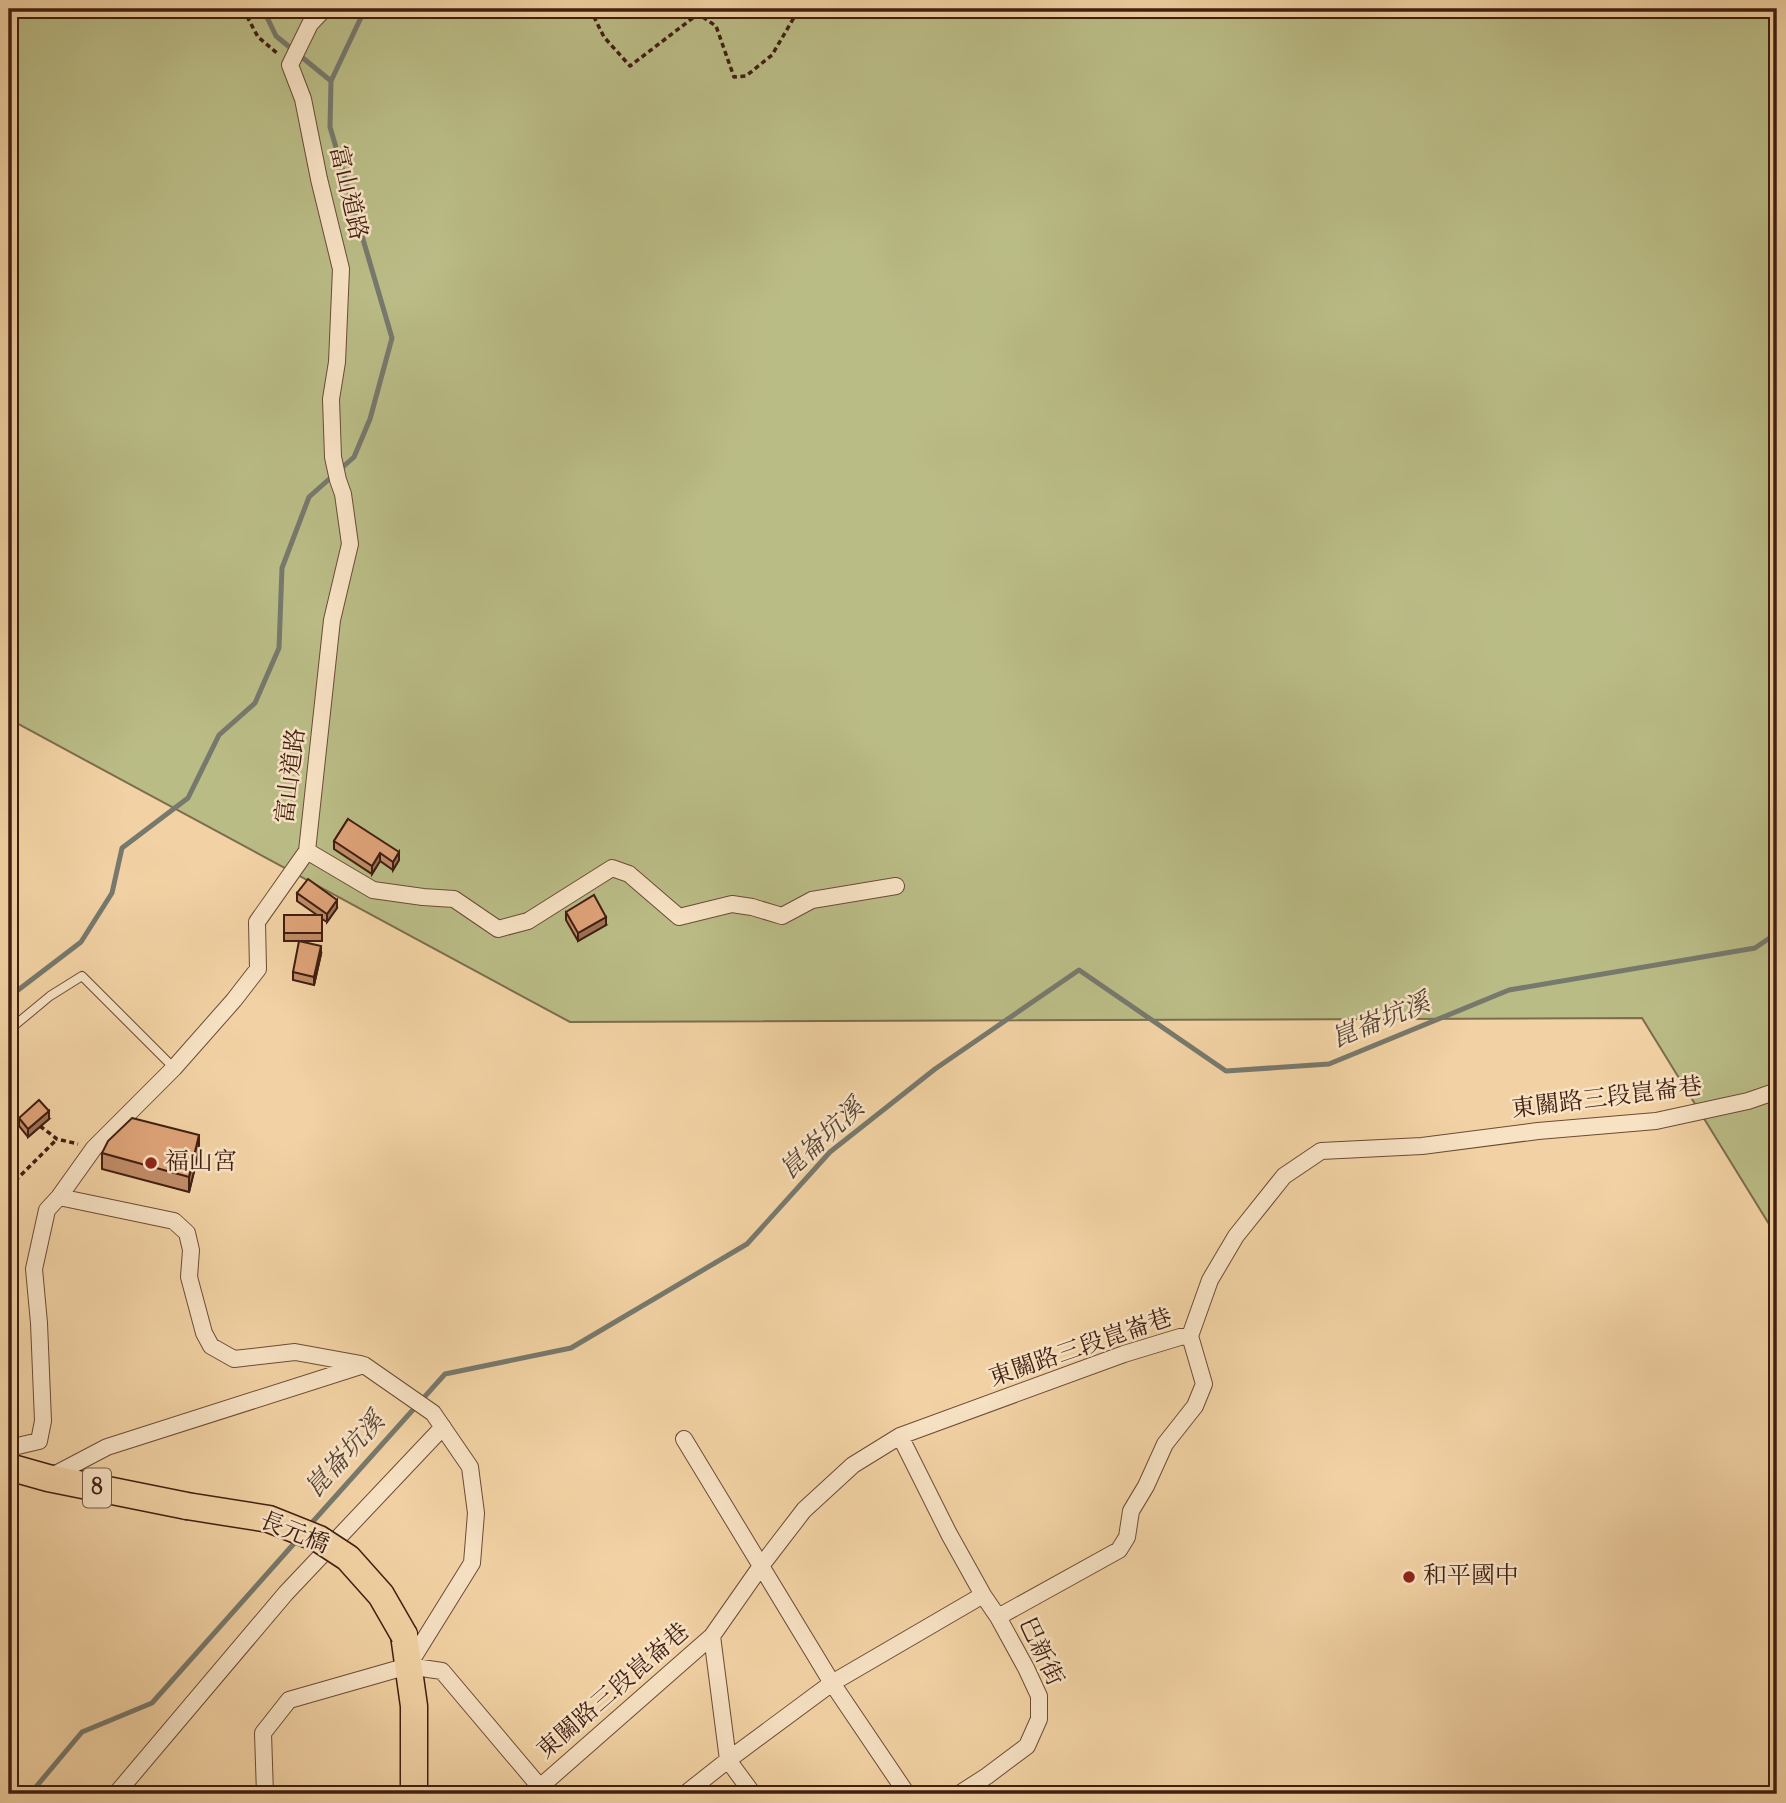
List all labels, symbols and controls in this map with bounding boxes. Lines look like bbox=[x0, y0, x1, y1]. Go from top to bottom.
street label: 富山道路 bbox=[320, 142, 374, 244]
street label: 富山道路 bbox=[269, 726, 315, 826]
water label: 崑崙坑溪 bbox=[1326, 984, 1439, 1059]
street label: 東關路三段崑崙巷 bbox=[1510, 1070, 1704, 1128]
water label: 崑崙坑溪 bbox=[772, 1089, 876, 1189]
place label: 福山宮 bbox=[165, 1146, 237, 1180]
marker: 福山宮 bbox=[143, 1155, 159, 1171]
street label: 東關路三段崑崙巷 bbox=[985, 1302, 1177, 1396]
water label: 崑崙坑溪 bbox=[297, 1403, 397, 1507]
road number: 8 bbox=[83, 1469, 111, 1508]
street label: 長元橋 bbox=[254, 1505, 334, 1563]
place label: 和平國中 bbox=[1423, 1560, 1519, 1594]
marker: 和平國中 bbox=[1401, 1569, 1417, 1585]
street label: 巴新街 bbox=[1009, 1612, 1071, 1692]
street label: 東關路三段崑崙巷 bbox=[530, 1616, 698, 1768]

